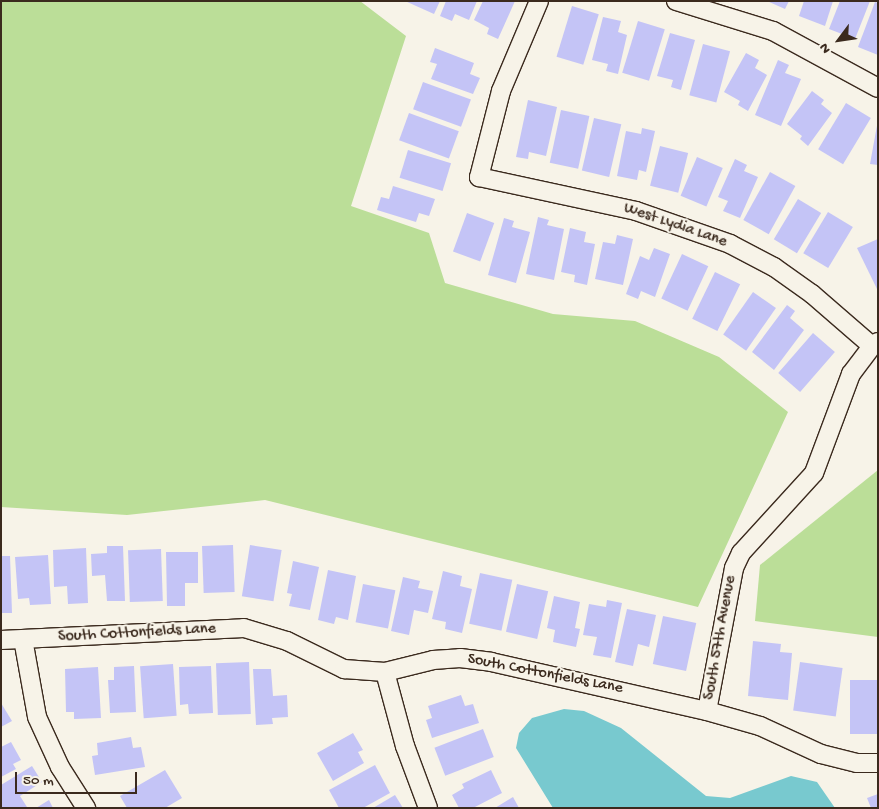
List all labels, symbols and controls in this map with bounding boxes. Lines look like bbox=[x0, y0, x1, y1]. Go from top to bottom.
north arrow bbox=[814, 15, 864, 65]
text: N bbox=[816, 40, 835, 56]
street label: West Lydia Lane bbox=[621, 199, 729, 253]
street label: South 57th Avenue bbox=[701, 574, 741, 702]
street label: South Cottonfields Lane bbox=[58, 620, 216, 648]
street label: South Cottonfields Lane bbox=[466, 651, 624, 699]
scale bar bbox=[18, 762, 140, 794]
text: 50 m bbox=[23, 772, 54, 790]

